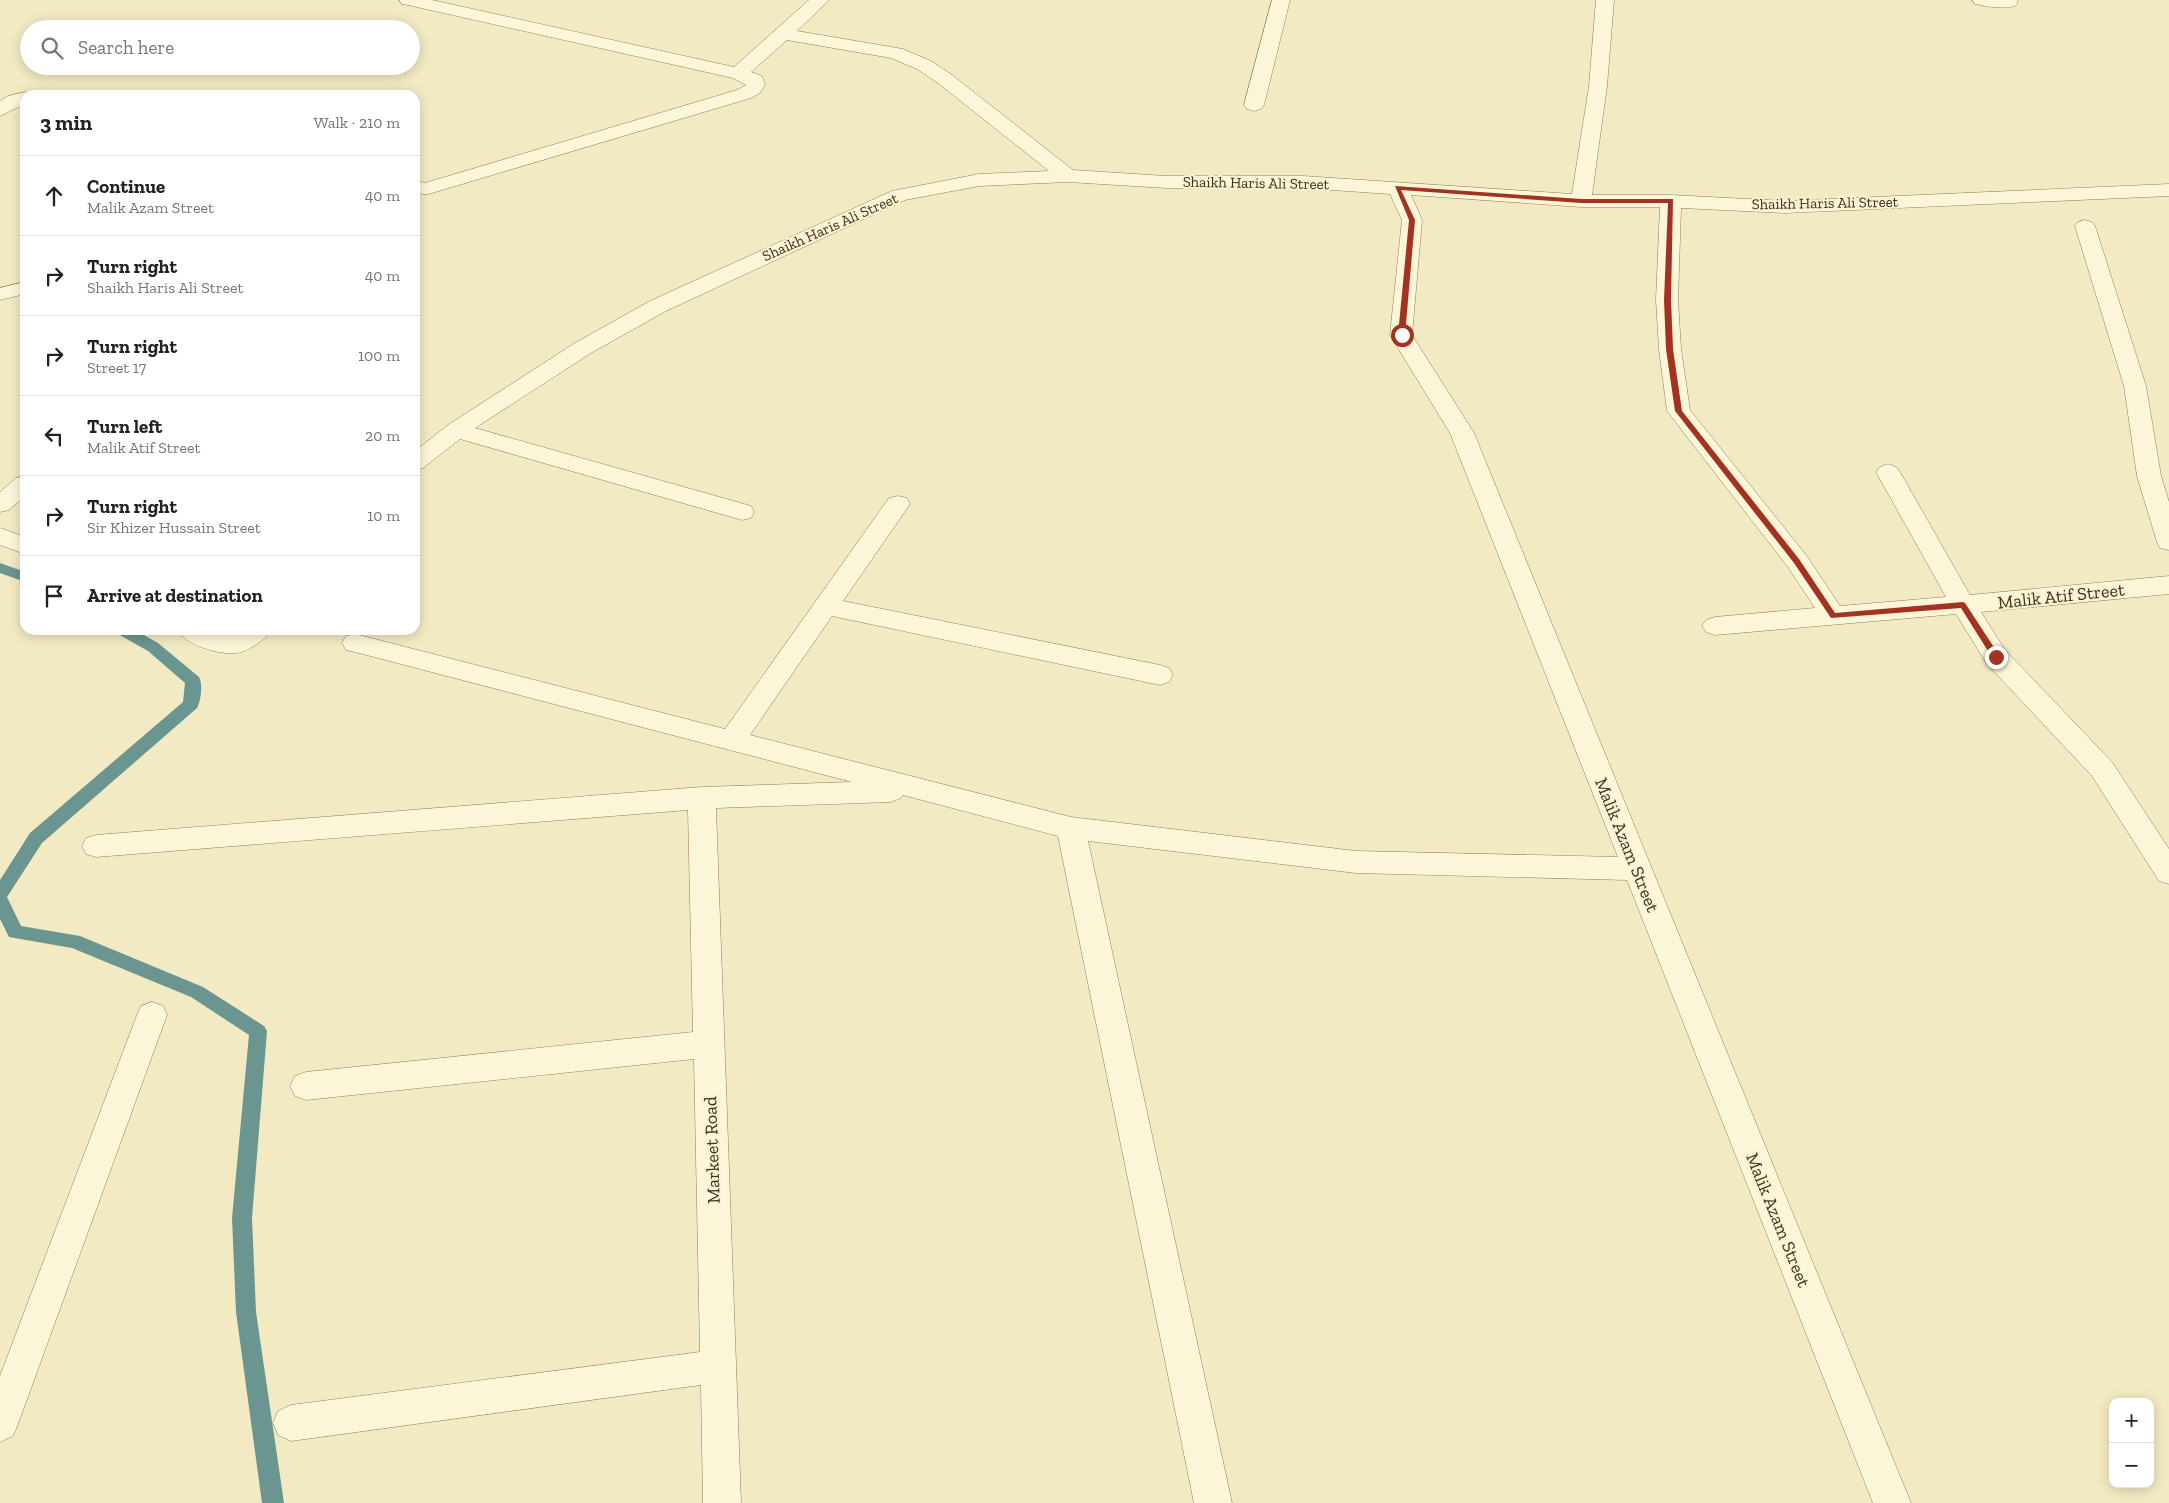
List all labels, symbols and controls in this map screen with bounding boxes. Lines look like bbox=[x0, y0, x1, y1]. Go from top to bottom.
search box bbox=[20, 20, 420, 75]
icon: search bbox=[38, 34, 66, 62]
text: Search here bbox=[78, 36, 174, 59]
text: 3 min bbox=[40, 110, 92, 135]
text: Walk · 210 m bbox=[314, 113, 400, 132]
street label: Shaikh Haris Ali Street bbox=[1183, 173, 1330, 193]
text: Continue bbox=[87, 175, 165, 198]
icon: ahead bbox=[40, 182, 68, 210]
text: 40 m bbox=[365, 186, 400, 205]
street label: Shaikh Haris Ali Street bbox=[759, 189, 901, 265]
street label: Shaikh Haris Ali Street bbox=[1752, 193, 1899, 213]
text: Malik Azam Street bbox=[87, 198, 214, 217]
text: Turn right bbox=[87, 255, 177, 278]
icon: right bbox=[40, 262, 68, 290]
text: 40 m bbox=[365, 266, 400, 285]
text: Shaikh Haris Ali Street bbox=[87, 278, 243, 297]
route start bbox=[1391, 324, 1414, 347]
text: Turn right bbox=[87, 335, 177, 358]
icon: right bbox=[40, 342, 68, 370]
text: 100 m bbox=[358, 346, 400, 365]
text: Street 17 bbox=[87, 358, 146, 377]
text: Turn left bbox=[87, 415, 162, 438]
icon: left bbox=[40, 422, 68, 450]
text: 20 m bbox=[365, 426, 400, 445]
text: Malik Atif Street bbox=[87, 438, 200, 457]
text: Turn right bbox=[87, 495, 177, 518]
icon: right bbox=[40, 502, 68, 530]
text: 10 m bbox=[367, 506, 400, 525]
text: Sir Khizer Hussain Street bbox=[87, 518, 261, 537]
street label: Malik Atif Street bbox=[1996, 578, 2126, 614]
icon: arrive bbox=[40, 582, 68, 610]
text: Arrive at destination bbox=[87, 584, 263, 607]
route end bbox=[1985, 646, 2008, 669]
street label: Malik Azam Street bbox=[1590, 775, 1664, 916]
street label: Markeet Road bbox=[699, 1096, 725, 1204]
street label: Malik Azam Street bbox=[1741, 1150, 1815, 1291]
map controls bbox=[2109, 1398, 2154, 1488]
button: + bbox=[2109, 1398, 2154, 1443]
button: − bbox=[2109, 1443, 2154, 1488]

